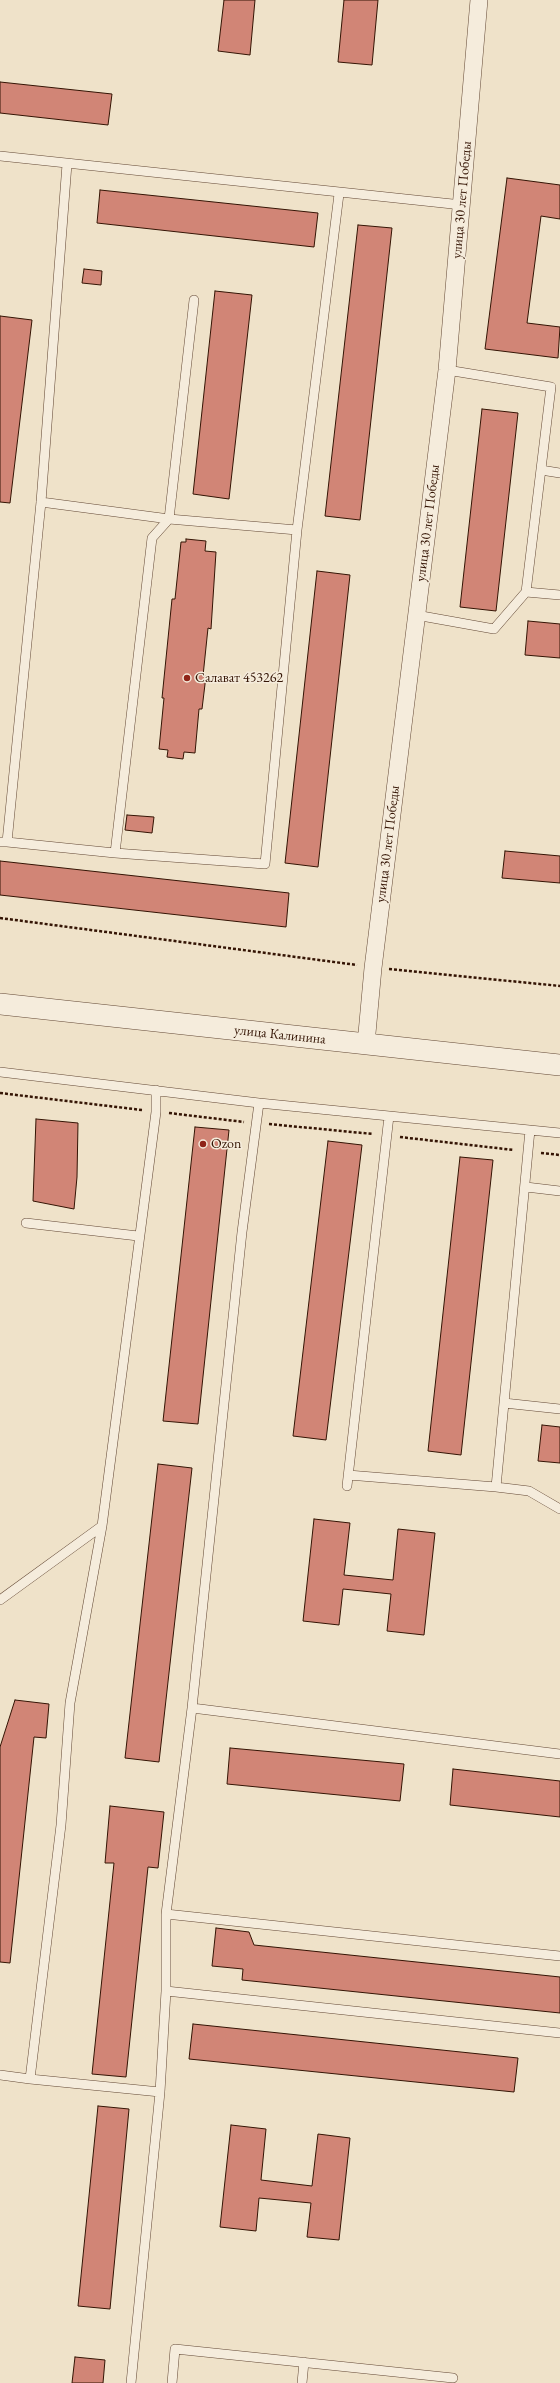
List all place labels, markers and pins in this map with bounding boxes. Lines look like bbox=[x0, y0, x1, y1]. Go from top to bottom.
place label: Салават 453262 bbox=[195, 670, 283, 686]
marker: Салават 453262 bbox=[182, 673, 192, 683]
place label: Ozon bbox=[211, 1136, 241, 1152]
marker: Ozon bbox=[198, 1139, 208, 1149]

